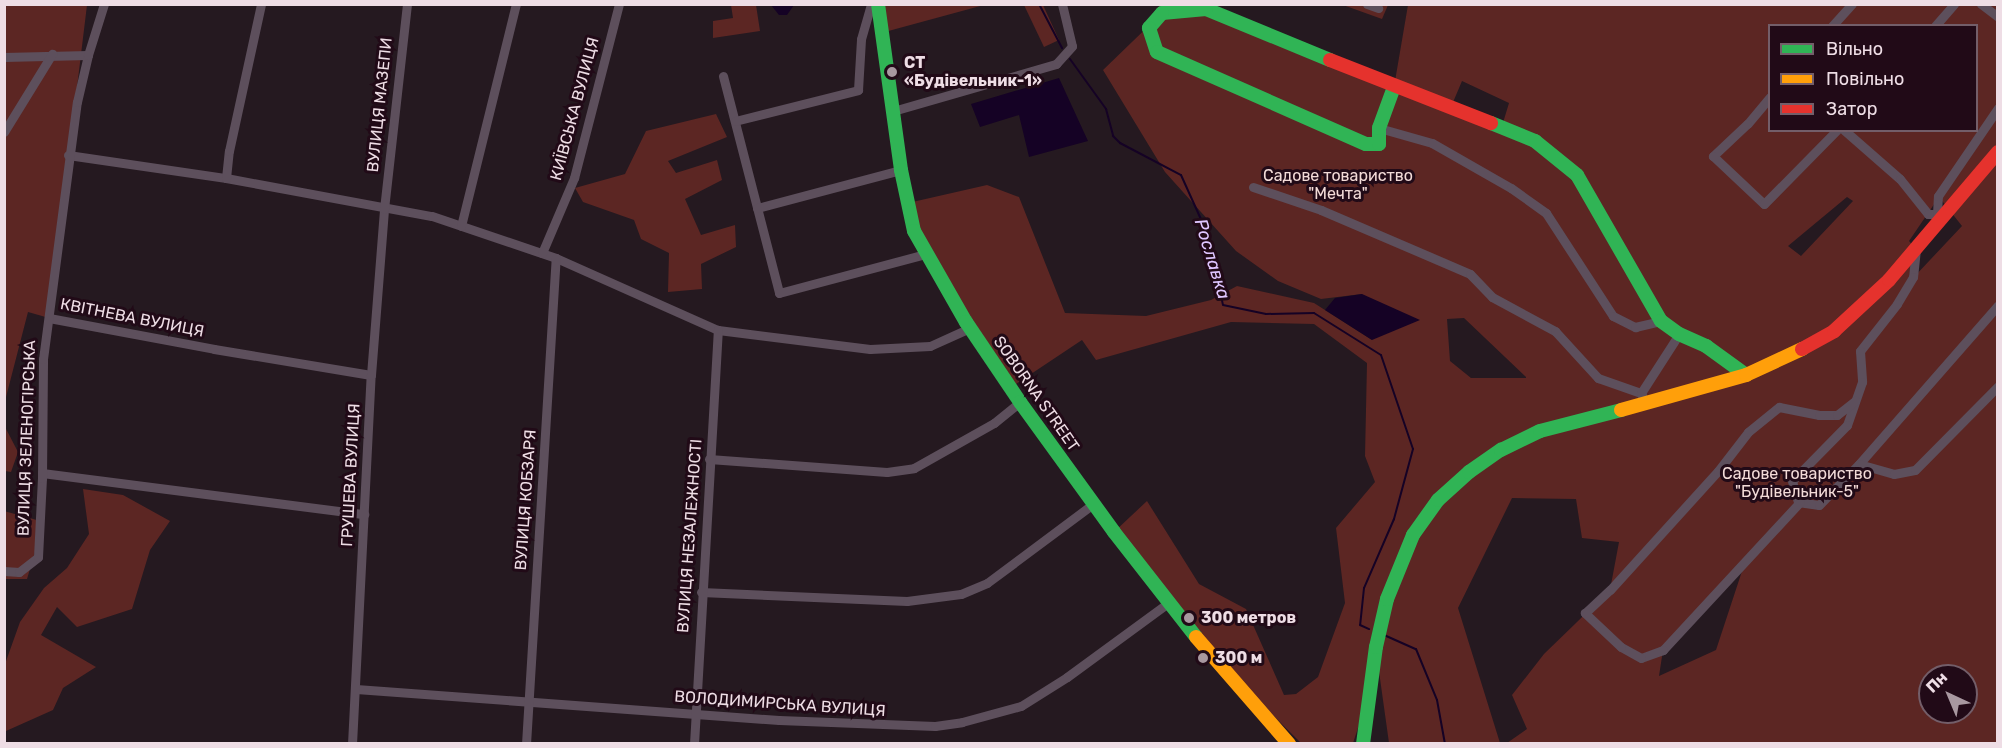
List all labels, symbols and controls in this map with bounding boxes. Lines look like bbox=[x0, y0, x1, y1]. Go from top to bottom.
legend bbox=[1768, 24, 1978, 132]
street label: КИЇВСЬКА ВУЛИЦЯ bbox=[547, 35, 603, 183]
street label: ВУЛИЦЯ МАЗЕПИ bbox=[363, 37, 397, 173]
text: Вільно bbox=[1826, 38, 1883, 60]
place label: СТ «Будівельник-1» bbox=[904, 53, 1042, 91]
marker: СТ «Будівельник-1» bbox=[885, 65, 899, 79]
text: Повільно bbox=[1826, 68, 1904, 90]
text: Затор bbox=[1826, 98, 1877, 120]
park label: Садове товариство "Мечта" bbox=[1263, 166, 1413, 204]
water label: Рославка bbox=[1190, 216, 1234, 302]
street label: КВІТНЕВА ВУЛИЦЯ bbox=[58, 295, 206, 341]
street label: SOBORNA STREET bbox=[989, 332, 1083, 456]
street label: ВУЛИЦЯ ЗЕЛЕНОГІРСЬКА bbox=[14, 340, 40, 536]
street label: ГРУШЕВА ВУЛИЦЯ bbox=[338, 403, 364, 547]
street label: ВУЛИЦЯ КОБЗАРЯ bbox=[511, 429, 541, 571]
street label: ВУЛИЦЯ НЕЗАЛЕЖНОСТІ bbox=[674, 438, 706, 634]
park label: Садове товариство "Будівельник-5" bbox=[1722, 464, 1872, 502]
place label: 300 метров bbox=[1201, 608, 1296, 628]
marker: 300 метров bbox=[1182, 611, 1196, 625]
place label: 300 м bbox=[1215, 648, 1262, 668]
marker: 300 м bbox=[1196, 651, 1210, 665]
north arrow bbox=[1918, 664, 1978, 724]
text: Пн bbox=[1922, 668, 1951, 697]
street label: ВОЛОДИМИРСЬКА ВУЛИЦЯ bbox=[674, 687, 886, 721]

